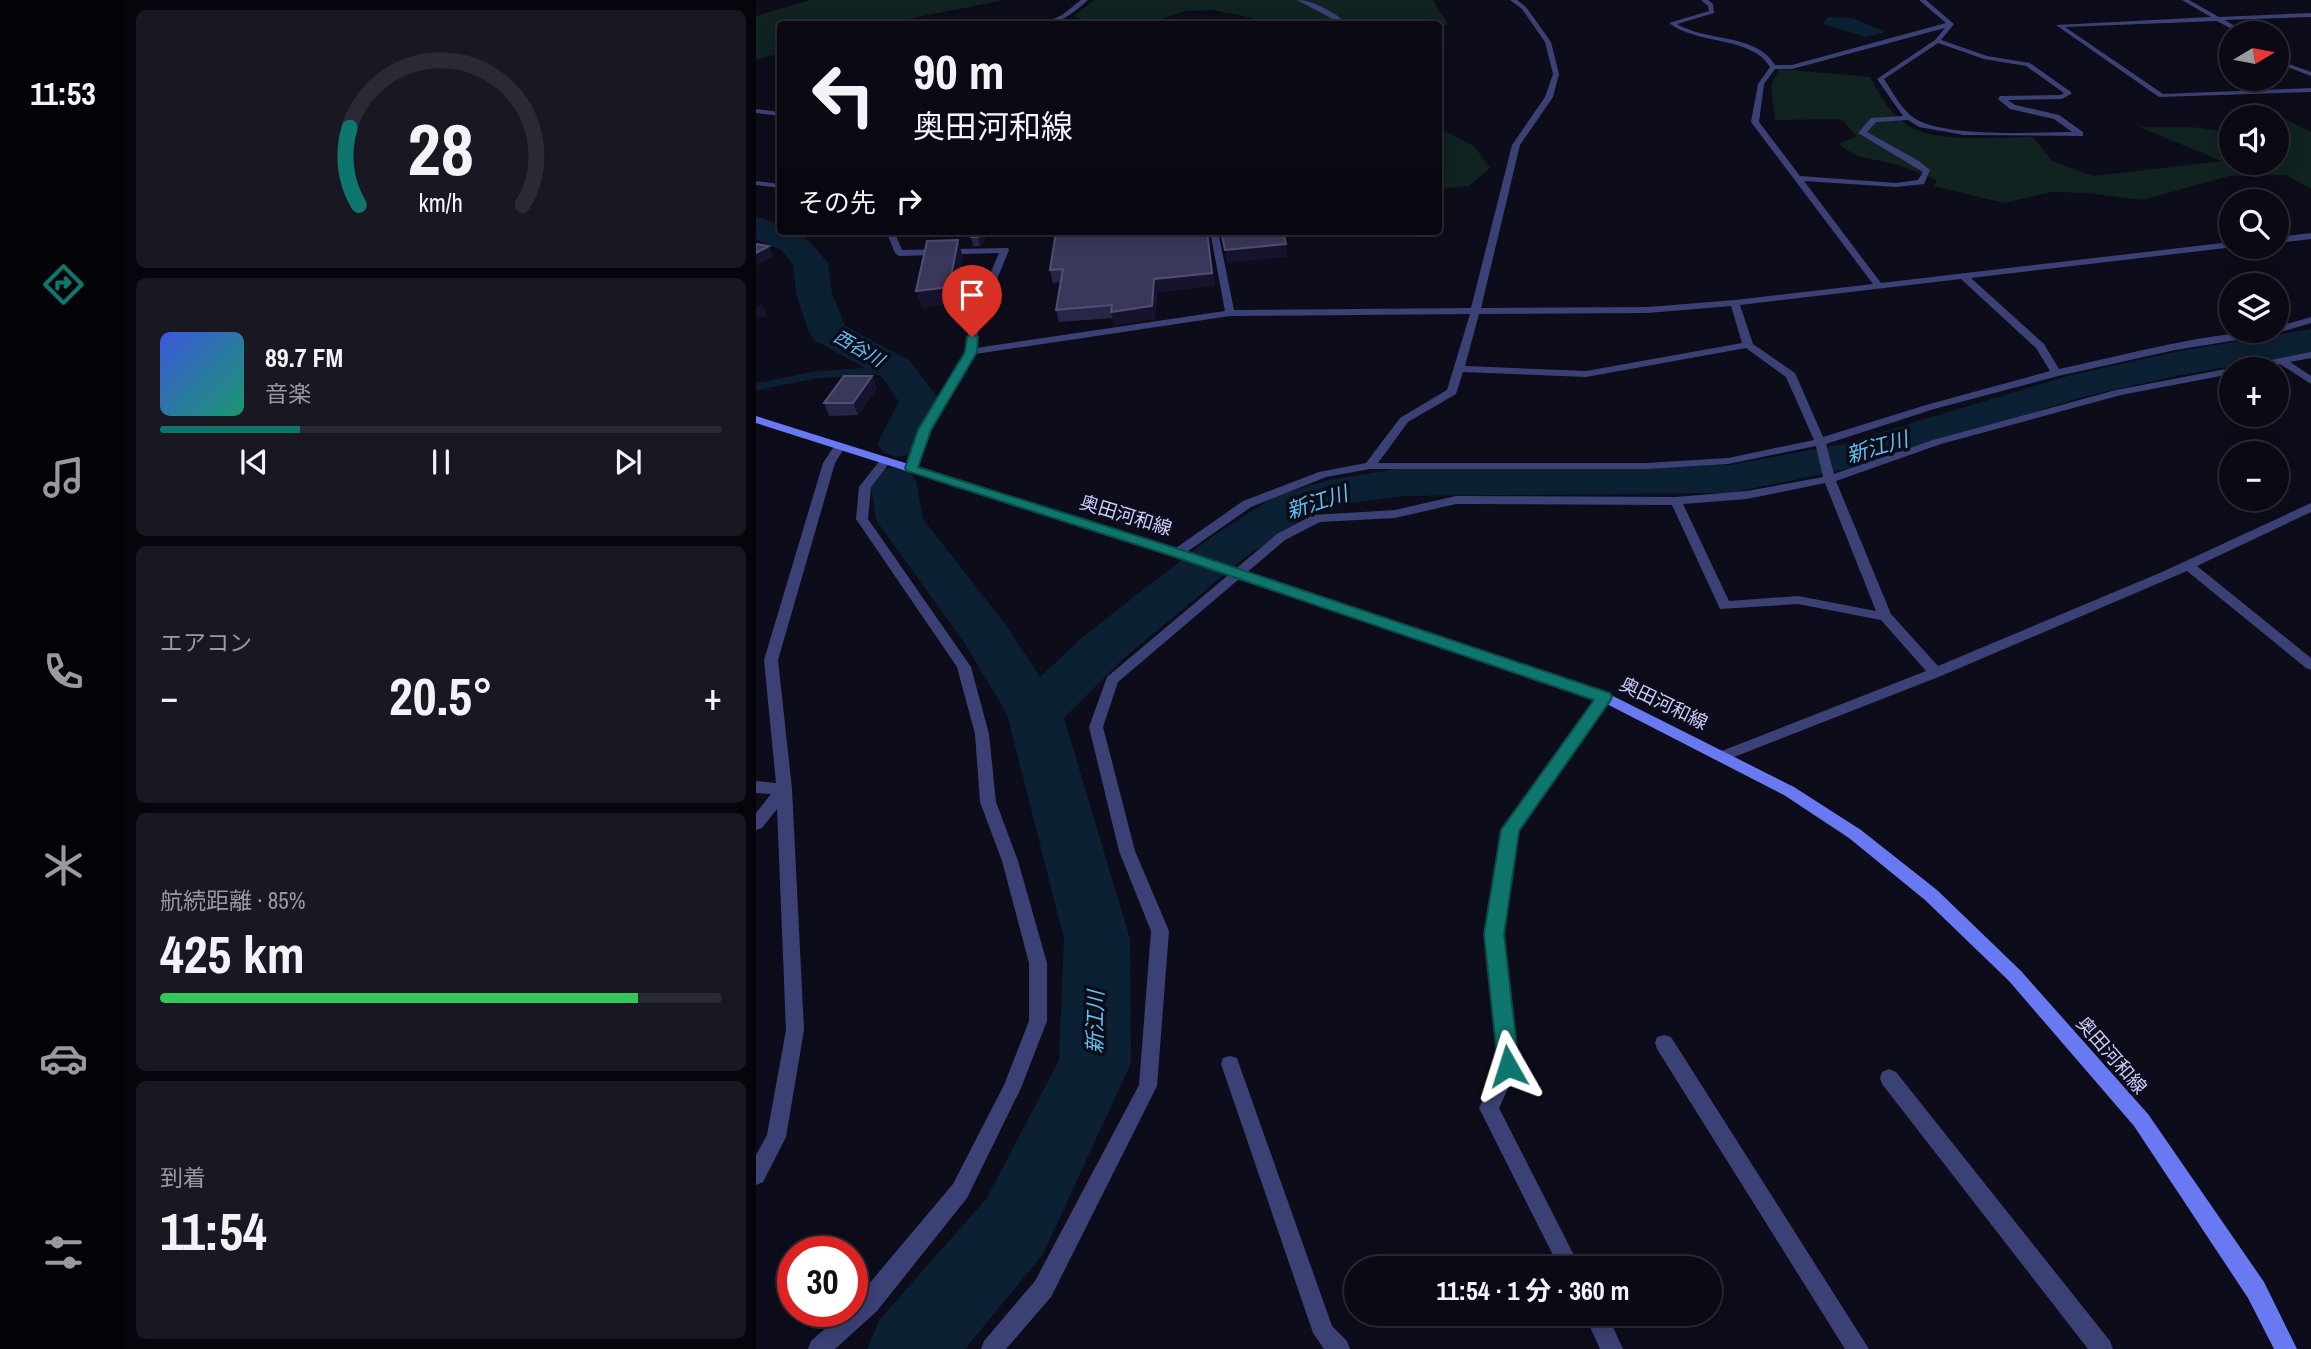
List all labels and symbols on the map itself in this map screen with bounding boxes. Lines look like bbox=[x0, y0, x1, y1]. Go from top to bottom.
north arrow bbox=[2219, 21, 2289, 91]
pin bbox=[942, 265, 1002, 337]
water label: 西谷川 bbox=[829, 324, 890, 373]
water label: 新江川 bbox=[1843, 424, 1913, 470]
water label: 新江川 bbox=[1283, 478, 1353, 526]
street label: 奥田河和線 bbox=[1077, 489, 1175, 541]
street label: 奥田河和線 bbox=[1616, 670, 1712, 736]
water label: 新江川 bbox=[1080, 988, 1110, 1054]
street label: 奥田河和線 bbox=[2071, 1011, 2153, 1099]
position arrow bbox=[1471, 1029, 1545, 1103]
speed limit sign: 30 bbox=[777, 1236, 868, 1327]

